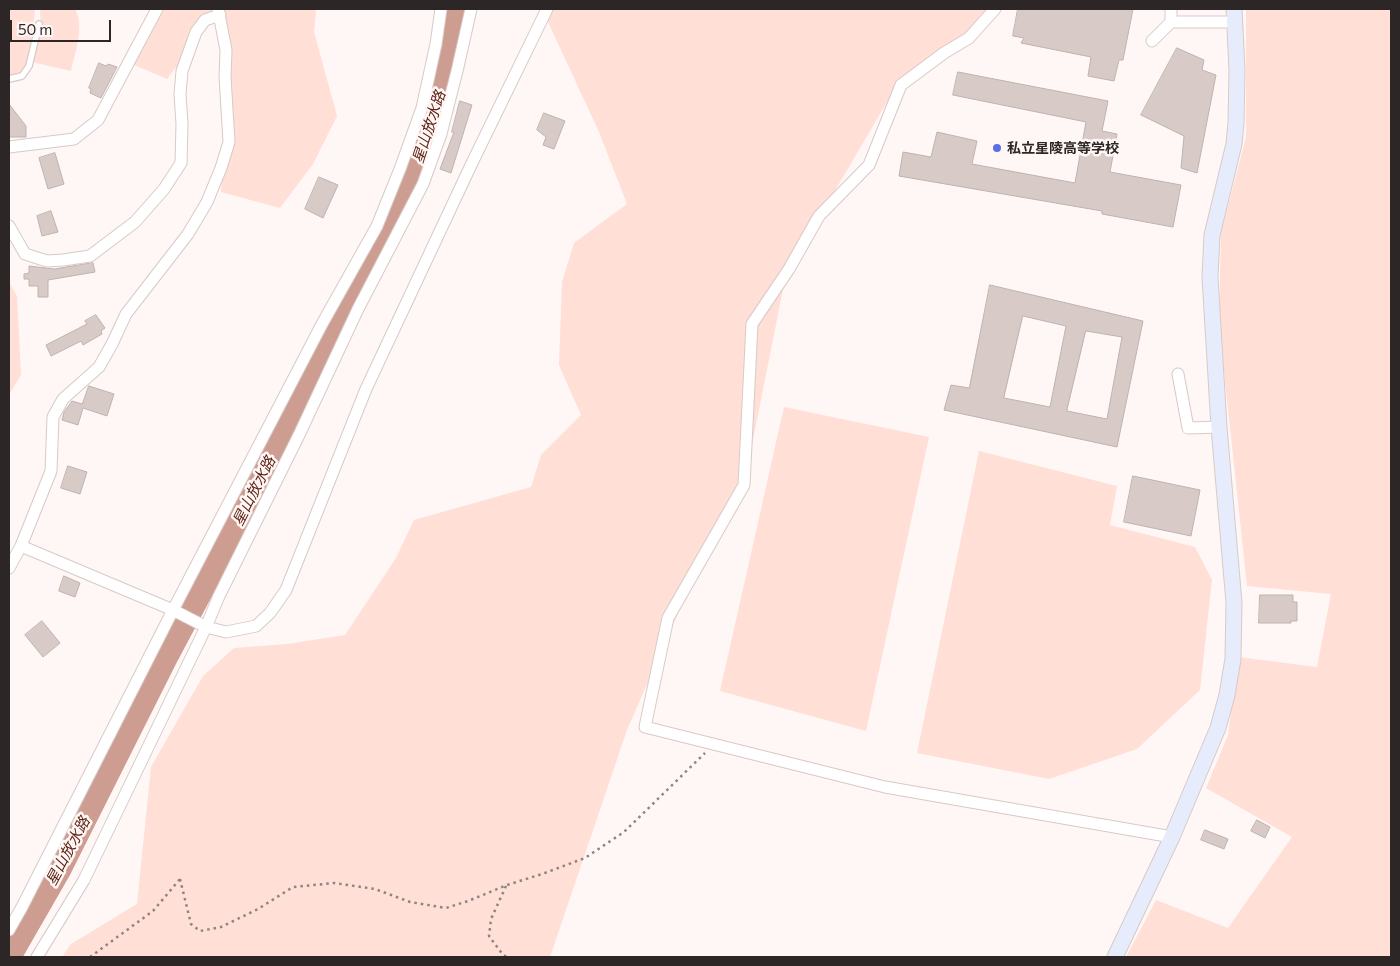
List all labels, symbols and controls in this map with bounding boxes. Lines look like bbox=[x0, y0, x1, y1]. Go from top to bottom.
scale bar bbox=[12, 10, 114, 42]
text: 50 m bbox=[18, 20, 52, 38]
water label: 星山放水路 bbox=[409, 89, 449, 165]
place label: 私立星陵高等学校 bbox=[1007, 140, 1119, 156]
marker: 私立星陵高等学校 bbox=[991, 142, 1003, 154]
water label: 星山放水路 bbox=[229, 454, 279, 528]
water label: 星山放水路 bbox=[42, 814, 94, 888]

